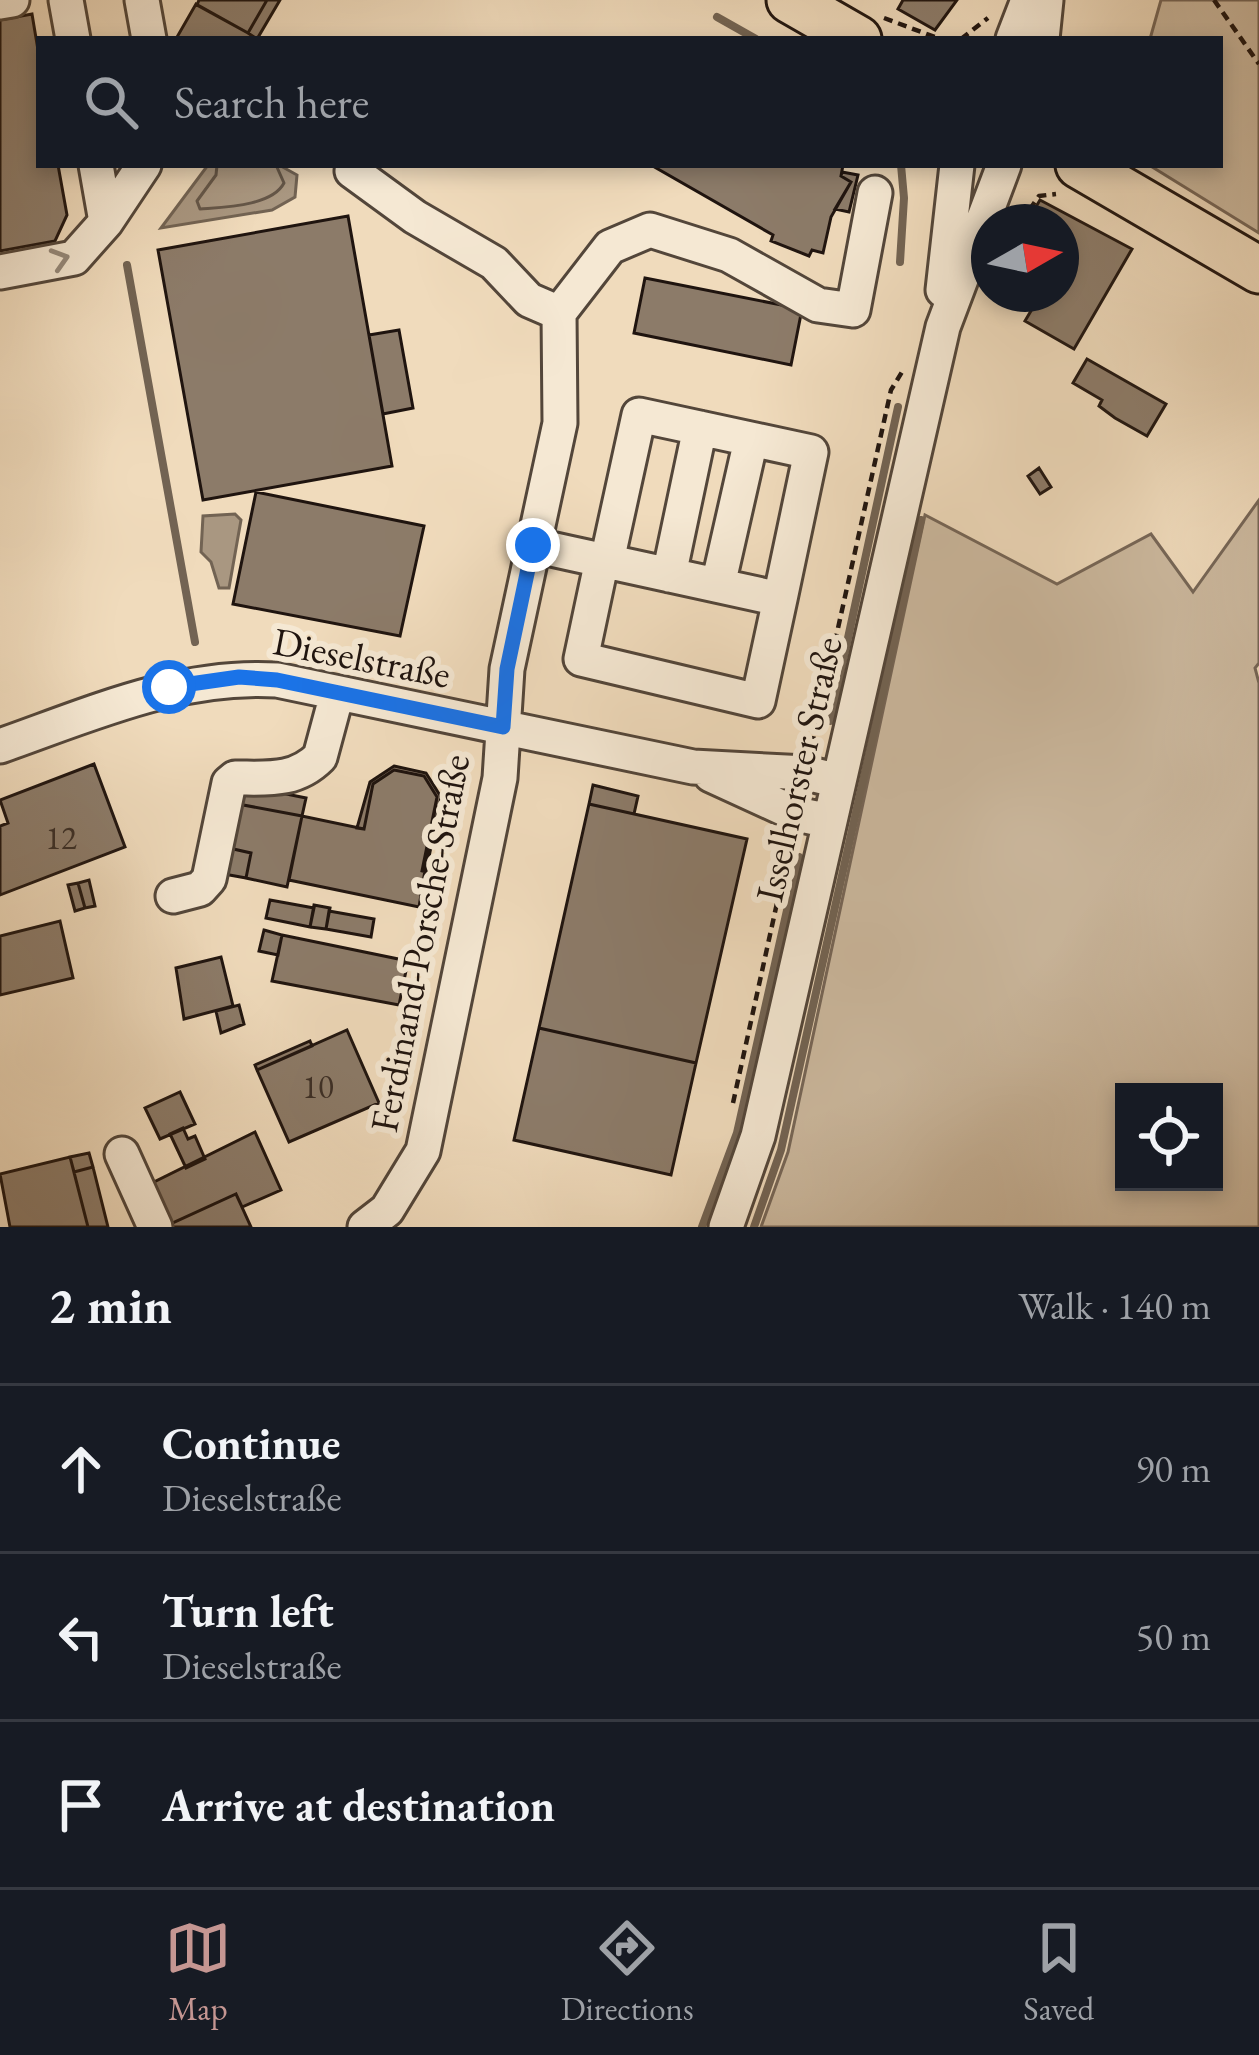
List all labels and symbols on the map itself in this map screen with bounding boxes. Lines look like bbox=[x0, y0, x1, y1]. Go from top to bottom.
north arrow bbox=[971, 204, 1079, 312]
one-way arrow bbox=[48, 248, 69, 273]
route end bbox=[506, 518, 560, 572]
street label: Dieselstraße bbox=[269, 615, 455, 700]
street label: Isselhorster Straße bbox=[743, 632, 854, 906]
route start bbox=[142, 660, 196, 714]
street label: Ferdinand-Porsche-Straße bbox=[358, 750, 481, 1136]
house number: 12 bbox=[45, 816, 77, 859]
house number: 10 bbox=[302, 1065, 334, 1108]

